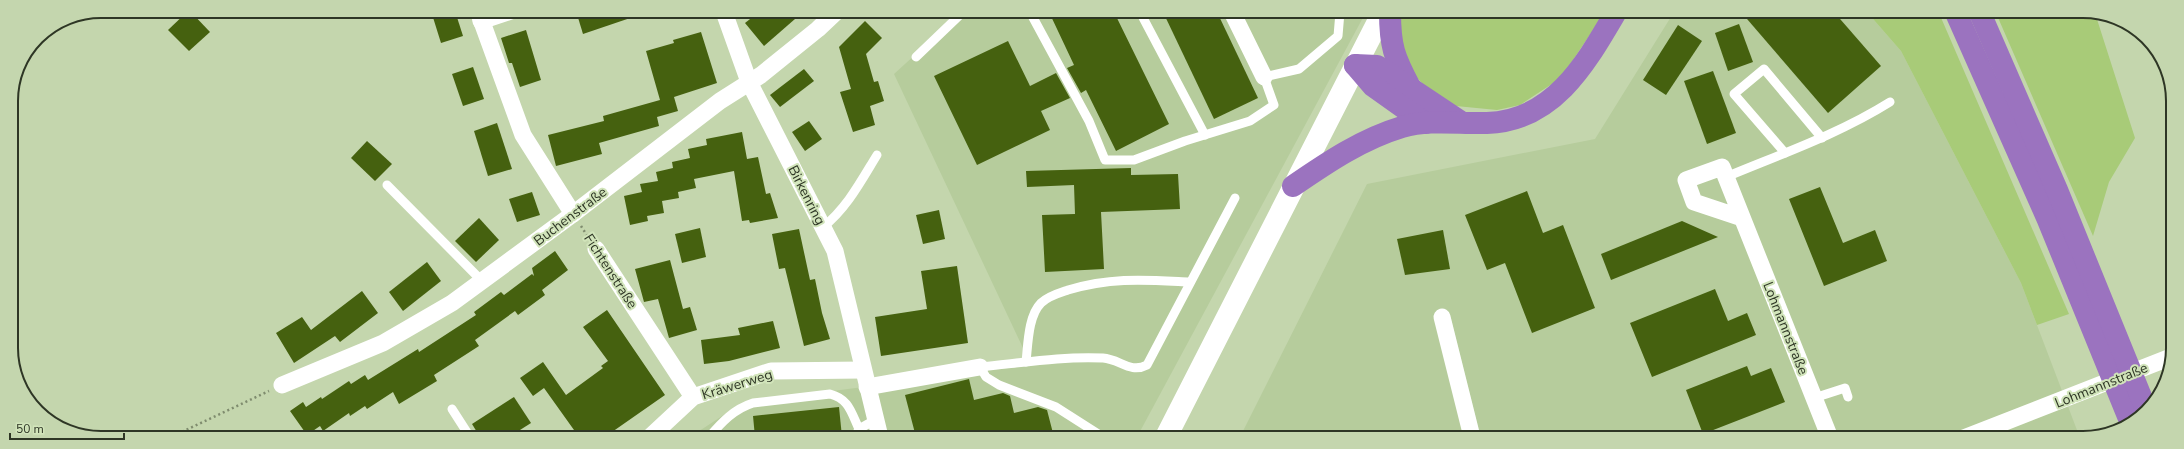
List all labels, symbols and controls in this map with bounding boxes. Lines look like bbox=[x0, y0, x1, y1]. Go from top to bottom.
street label: Birkenring bbox=[783, 162, 830, 228]
street label: Buchenstraße bbox=[530, 183, 611, 250]
street label: Fichtenstraße bbox=[579, 230, 642, 312]
street label: Lohmannstraße bbox=[1758, 279, 1813, 377]
street label: Lohmannstraße bbox=[2052, 358, 2150, 413]
street label: Kräwerweg bbox=[700, 365, 775, 404]
scale bar bbox=[10, 415, 124, 441]
text: 50 m bbox=[16, 421, 44, 437]

